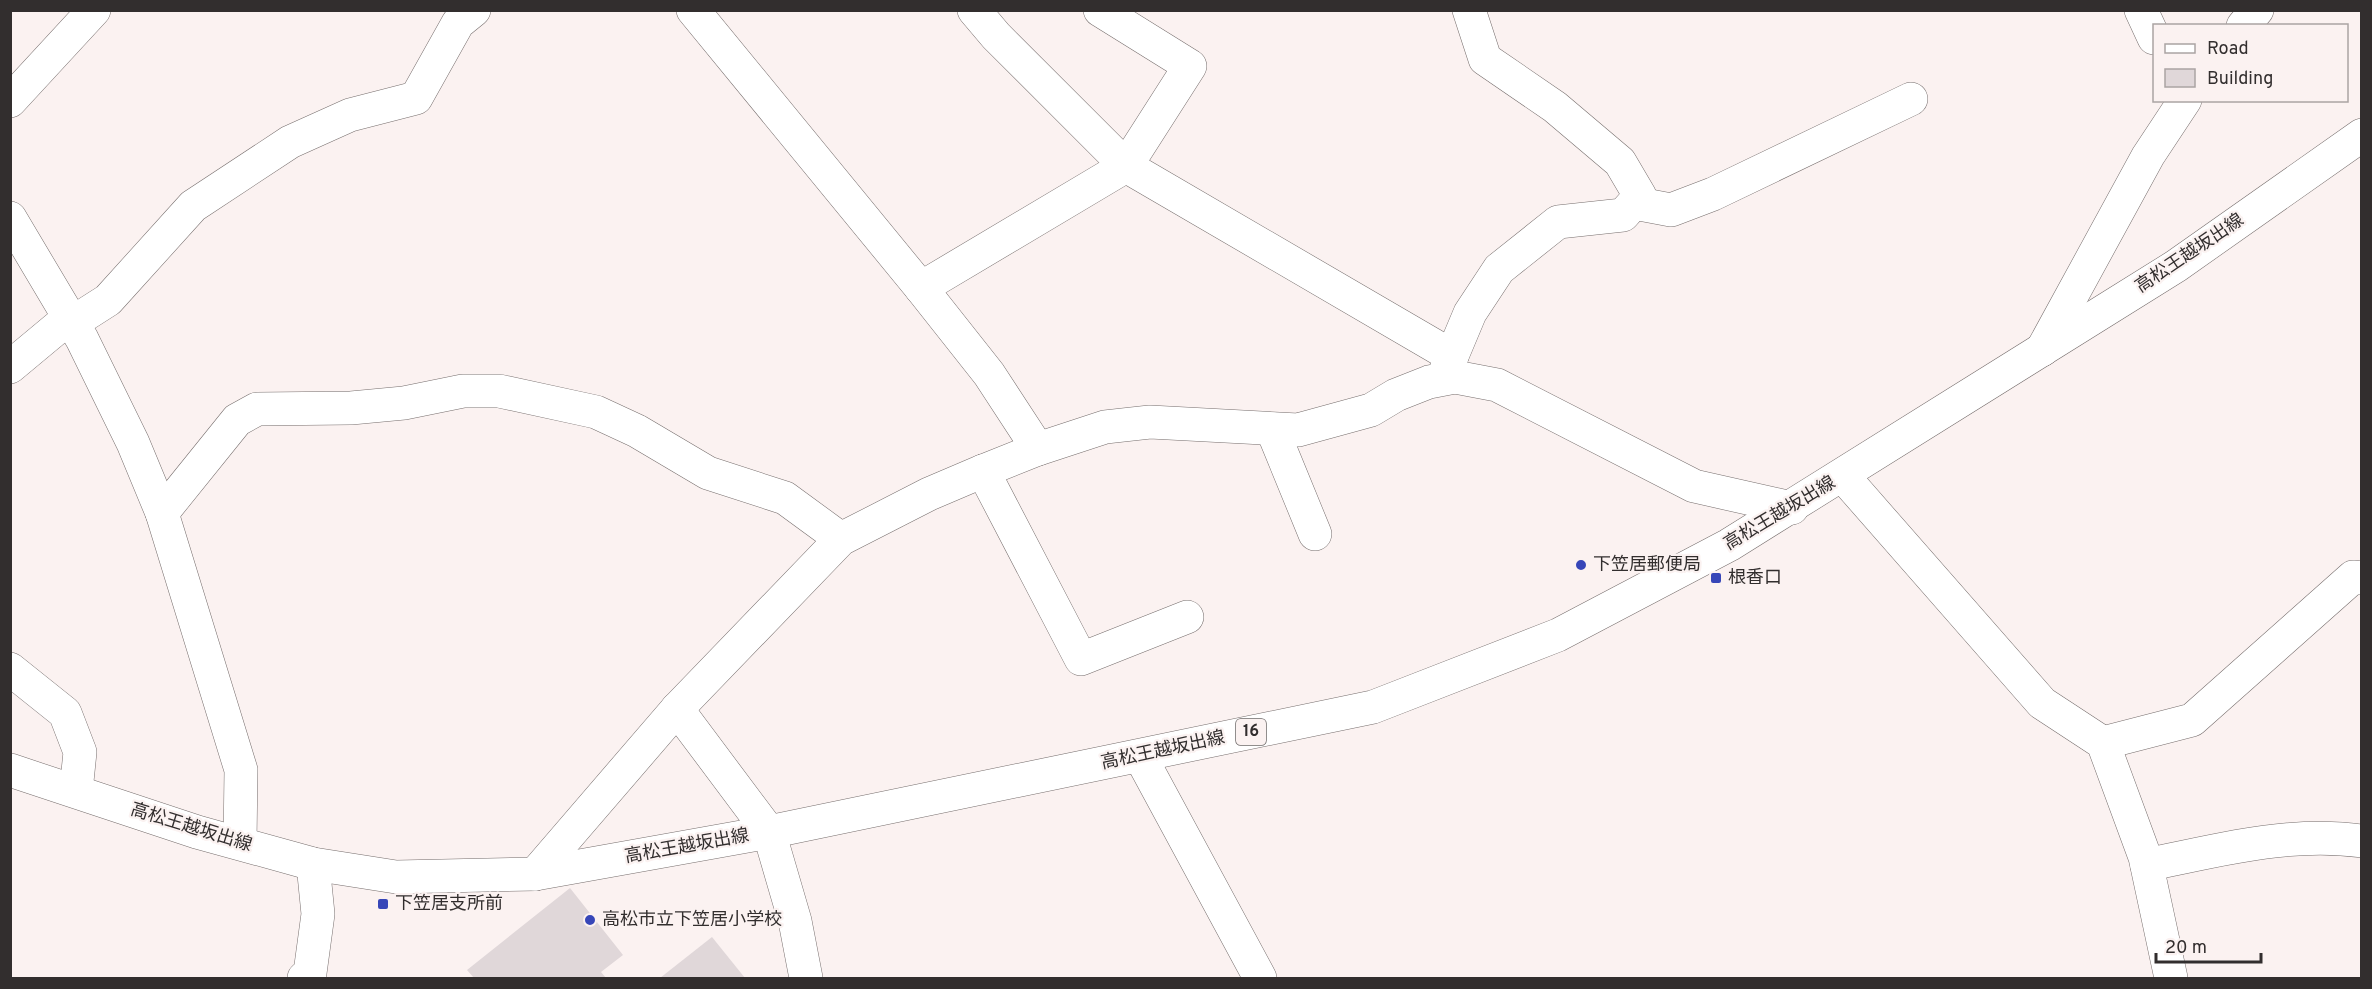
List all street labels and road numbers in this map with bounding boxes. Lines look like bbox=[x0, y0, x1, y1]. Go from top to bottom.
street label: 高松王越坂出線 bbox=[2131, 209, 2249, 299]
street label: 高松王越坂出線 bbox=[1720, 472, 1840, 556]
road number: 16 bbox=[1236, 719, 1266, 745]
street label: 高松王越坂出線 bbox=[1099, 727, 1227, 775]
street label: 高松王越坂出線 bbox=[127, 799, 255, 857]
street label: 高松王越坂出線 bbox=[623, 825, 751, 869]

